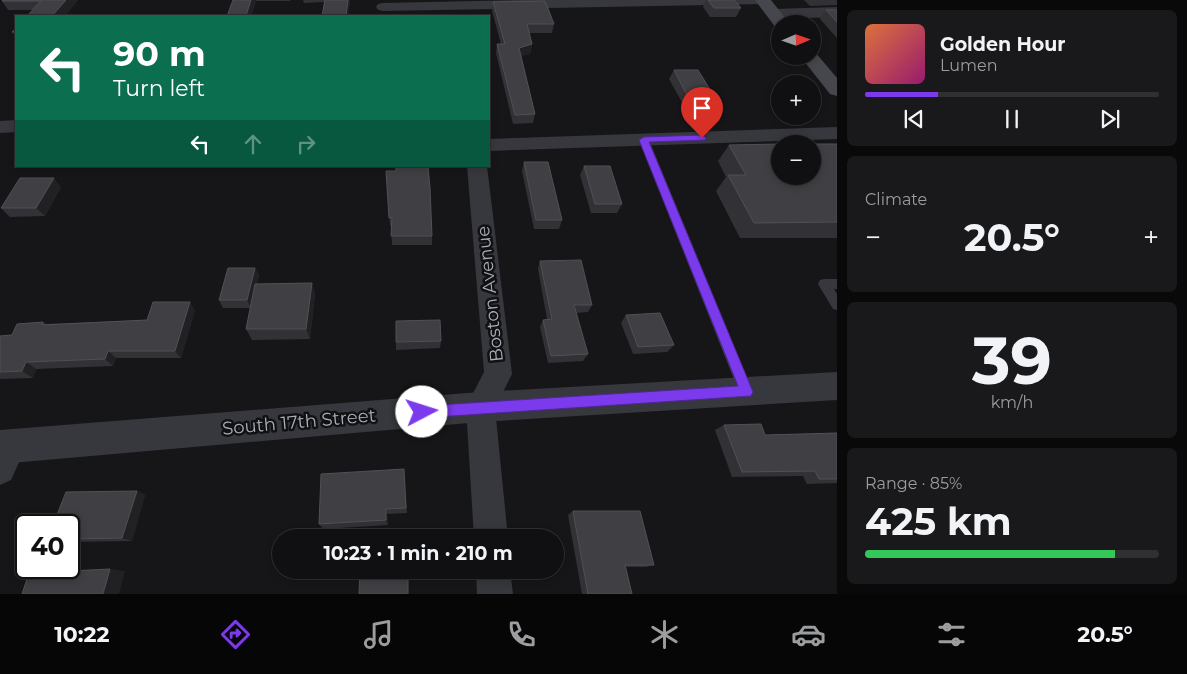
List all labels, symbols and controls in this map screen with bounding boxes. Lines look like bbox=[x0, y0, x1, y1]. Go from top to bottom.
north arrow bbox=[771, 15, 821, 65]
map controls bbox=[771, 15, 821, 185]
text: 90 m bbox=[113, 32, 206, 75]
text: Golden Hour bbox=[940, 33, 1066, 56]
icon: left bbox=[30, 35, 95, 100]
text: Lumen bbox=[940, 56, 998, 75]
text: Turn left bbox=[113, 75, 205, 102]
button: + bbox=[771, 75, 821, 125]
pin bbox=[681, 87, 723, 138]
icon: arrive bbox=[688, 94, 716, 122]
icon: previous bbox=[900, 105, 928, 133]
icon: pause bbox=[998, 105, 1026, 133]
icon: next bbox=[1096, 105, 1124, 133]
icon: left bbox=[186, 130, 214, 158]
icon: ahead bbox=[239, 130, 267, 158]
icon: right bbox=[292, 130, 320, 158]
button: − bbox=[771, 135, 821, 185]
text: Climate bbox=[865, 190, 927, 209]
text: 20.5° bbox=[964, 214, 1060, 261]
text: − bbox=[865, 220, 881, 254]
text: + bbox=[1143, 220, 1159, 254]
street label: Boston Avenue bbox=[472, 225, 508, 363]
text: 39 bbox=[972, 321, 1052, 400]
position arrow bbox=[395, 385, 447, 437]
text: km/h bbox=[991, 393, 1033, 412]
street label: South 17th Street bbox=[221, 404, 377, 440]
text: Range · 85% bbox=[865, 474, 962, 493]
text: 425 km bbox=[865, 498, 1012, 545]
speed limit sign: 40 bbox=[15, 514, 80, 579]
text: 10:23 · 1 min · 210 m bbox=[323, 542, 513, 565]
icon: directions bbox=[218, 617, 253, 652]
icon: music bbox=[361, 617, 396, 652]
icon: phone bbox=[504, 617, 539, 652]
icon: climate bbox=[647, 617, 682, 652]
icon: car bbox=[791, 617, 826, 652]
icon: filters bbox=[934, 617, 969, 652]
text: 10:22 bbox=[54, 621, 109, 648]
text: 20.5° bbox=[1077, 621, 1133, 648]

